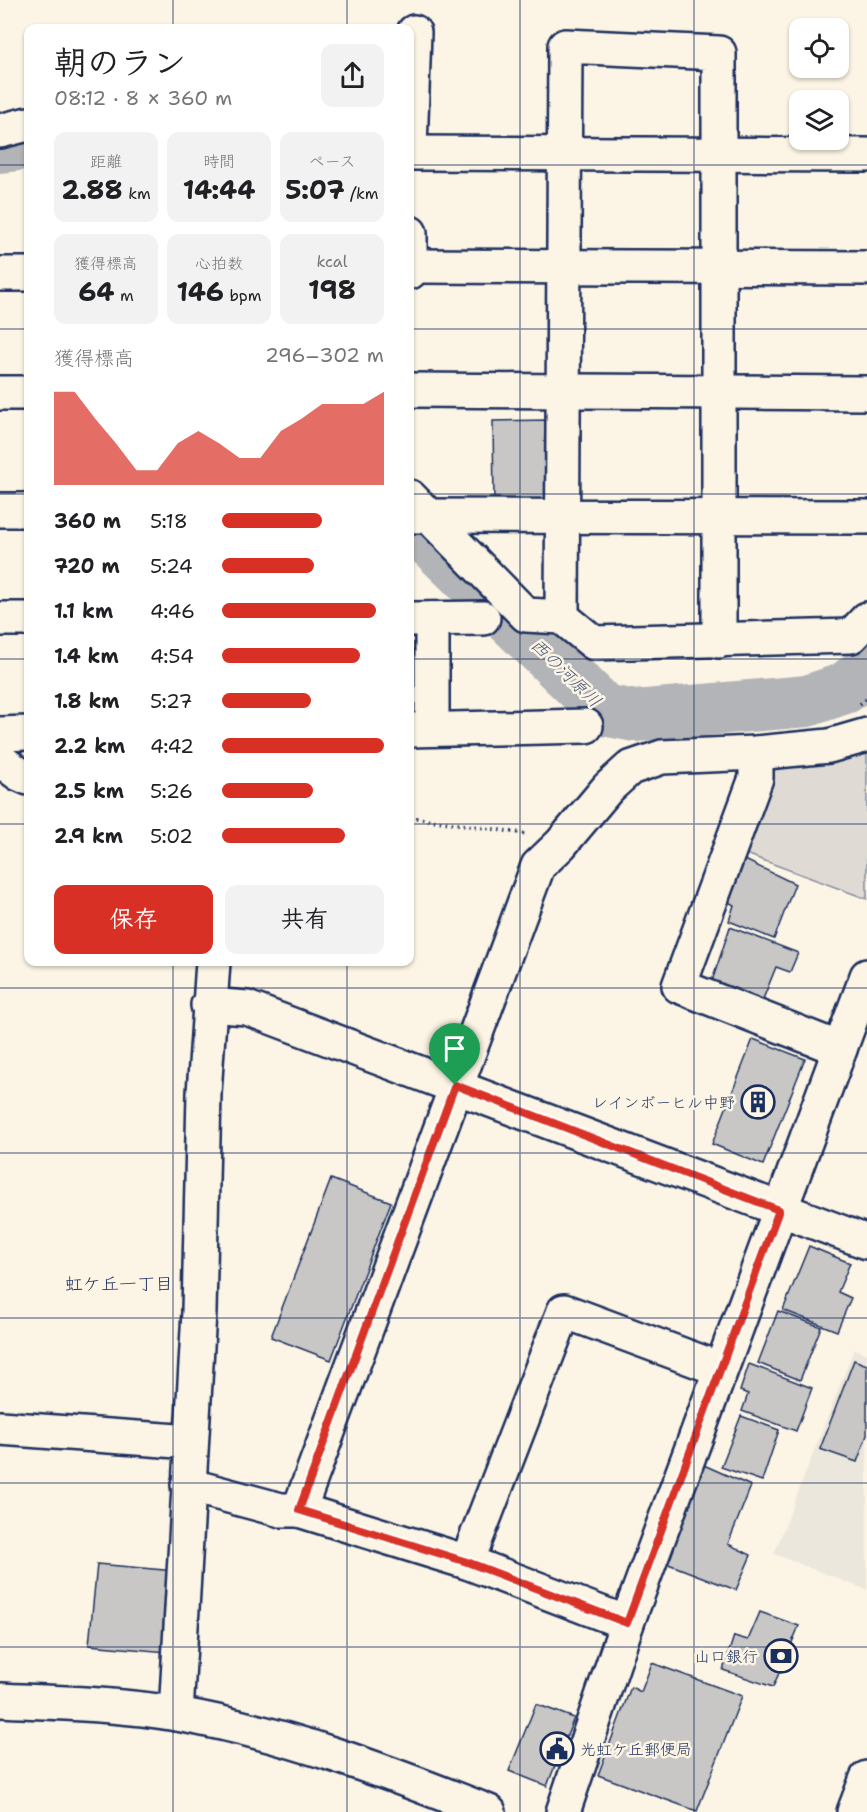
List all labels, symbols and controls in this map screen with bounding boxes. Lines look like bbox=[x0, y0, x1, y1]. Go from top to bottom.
map controls bbox=[789, 18, 849, 150]
button: locate bbox=[789, 18, 849, 78]
text: 朝のラン bbox=[54, 40, 186, 85]
button: share bbox=[321, 44, 384, 107]
text: 08:12 · 8 × 360 m bbox=[54, 85, 232, 111]
button: layers bbox=[789, 90, 849, 150]
text: 距離 bbox=[90, 151, 122, 172]
text: 時間 bbox=[203, 151, 235, 172]
text: ペース bbox=[308, 151, 356, 172]
text: 2.88 bbox=[61, 172, 123, 207]
text: 14:44 bbox=[183, 172, 255, 207]
text: 5:07 bbox=[285, 172, 345, 207]
text: km bbox=[123, 183, 151, 204]
text: /km bbox=[345, 183, 379, 204]
text: kcal bbox=[316, 251, 348, 272]
text: 獲得標高 bbox=[74, 253, 138, 274]
text: 心拍数 bbox=[195, 253, 243, 274]
text: 198 bbox=[308, 272, 356, 307]
text: 64 bbox=[78, 274, 115, 309]
text: 146 bbox=[176, 274, 224, 309]
text: m bbox=[115, 285, 134, 306]
text: bpm bbox=[224, 285, 262, 306]
text: 296–302 m bbox=[265, 342, 384, 368]
text: 獲得標高 bbox=[54, 345, 134, 371]
text: 360 m bbox=[54, 508, 121, 534]
text: 5:18 bbox=[150, 508, 188, 534]
text: 720 m bbox=[54, 553, 120, 579]
text: 5:24 bbox=[150, 553, 193, 579]
text: 1.1 km bbox=[54, 598, 113, 624]
text: 4:46 bbox=[150, 598, 195, 624]
water label: 西の河原川 bbox=[525, 633, 607, 713]
text: 1.4 km bbox=[54, 643, 119, 669]
text: 4:54 bbox=[150, 643, 194, 669]
text: 1.8 km bbox=[54, 688, 120, 714]
text: 5:27 bbox=[150, 688, 193, 714]
text: 2.2 km bbox=[54, 733, 125, 759]
text: 4:42 bbox=[150, 733, 194, 759]
text: 2.5 km bbox=[54, 778, 124, 804]
text: 5:26 bbox=[150, 778, 193, 804]
text: 2.9 km bbox=[54, 823, 123, 849]
text: 5:02 bbox=[150, 823, 193, 849]
button: 保存 bbox=[54, 885, 213, 954]
button: 共有 bbox=[225, 885, 384, 954]
pin bbox=[429, 1023, 480, 1085]
icon: arrive bbox=[438, 1032, 471, 1065]
building icon: レインボーヒル中野 bbox=[740, 1084, 776, 1120]
place label: レインボーヒル中野 bbox=[592, 1092, 735, 1113]
district label: 虹ケ丘一丁目 bbox=[65, 1272, 173, 1296]
bank icon: 山口銀行 bbox=[763, 1638, 799, 1674]
place label: 山口銀行 bbox=[694, 1646, 758, 1667]
public building icon: 光虹ケ丘郵便局 bbox=[539, 1731, 575, 1767]
place label: 光虹ケ丘郵便局 bbox=[580, 1739, 692, 1760]

